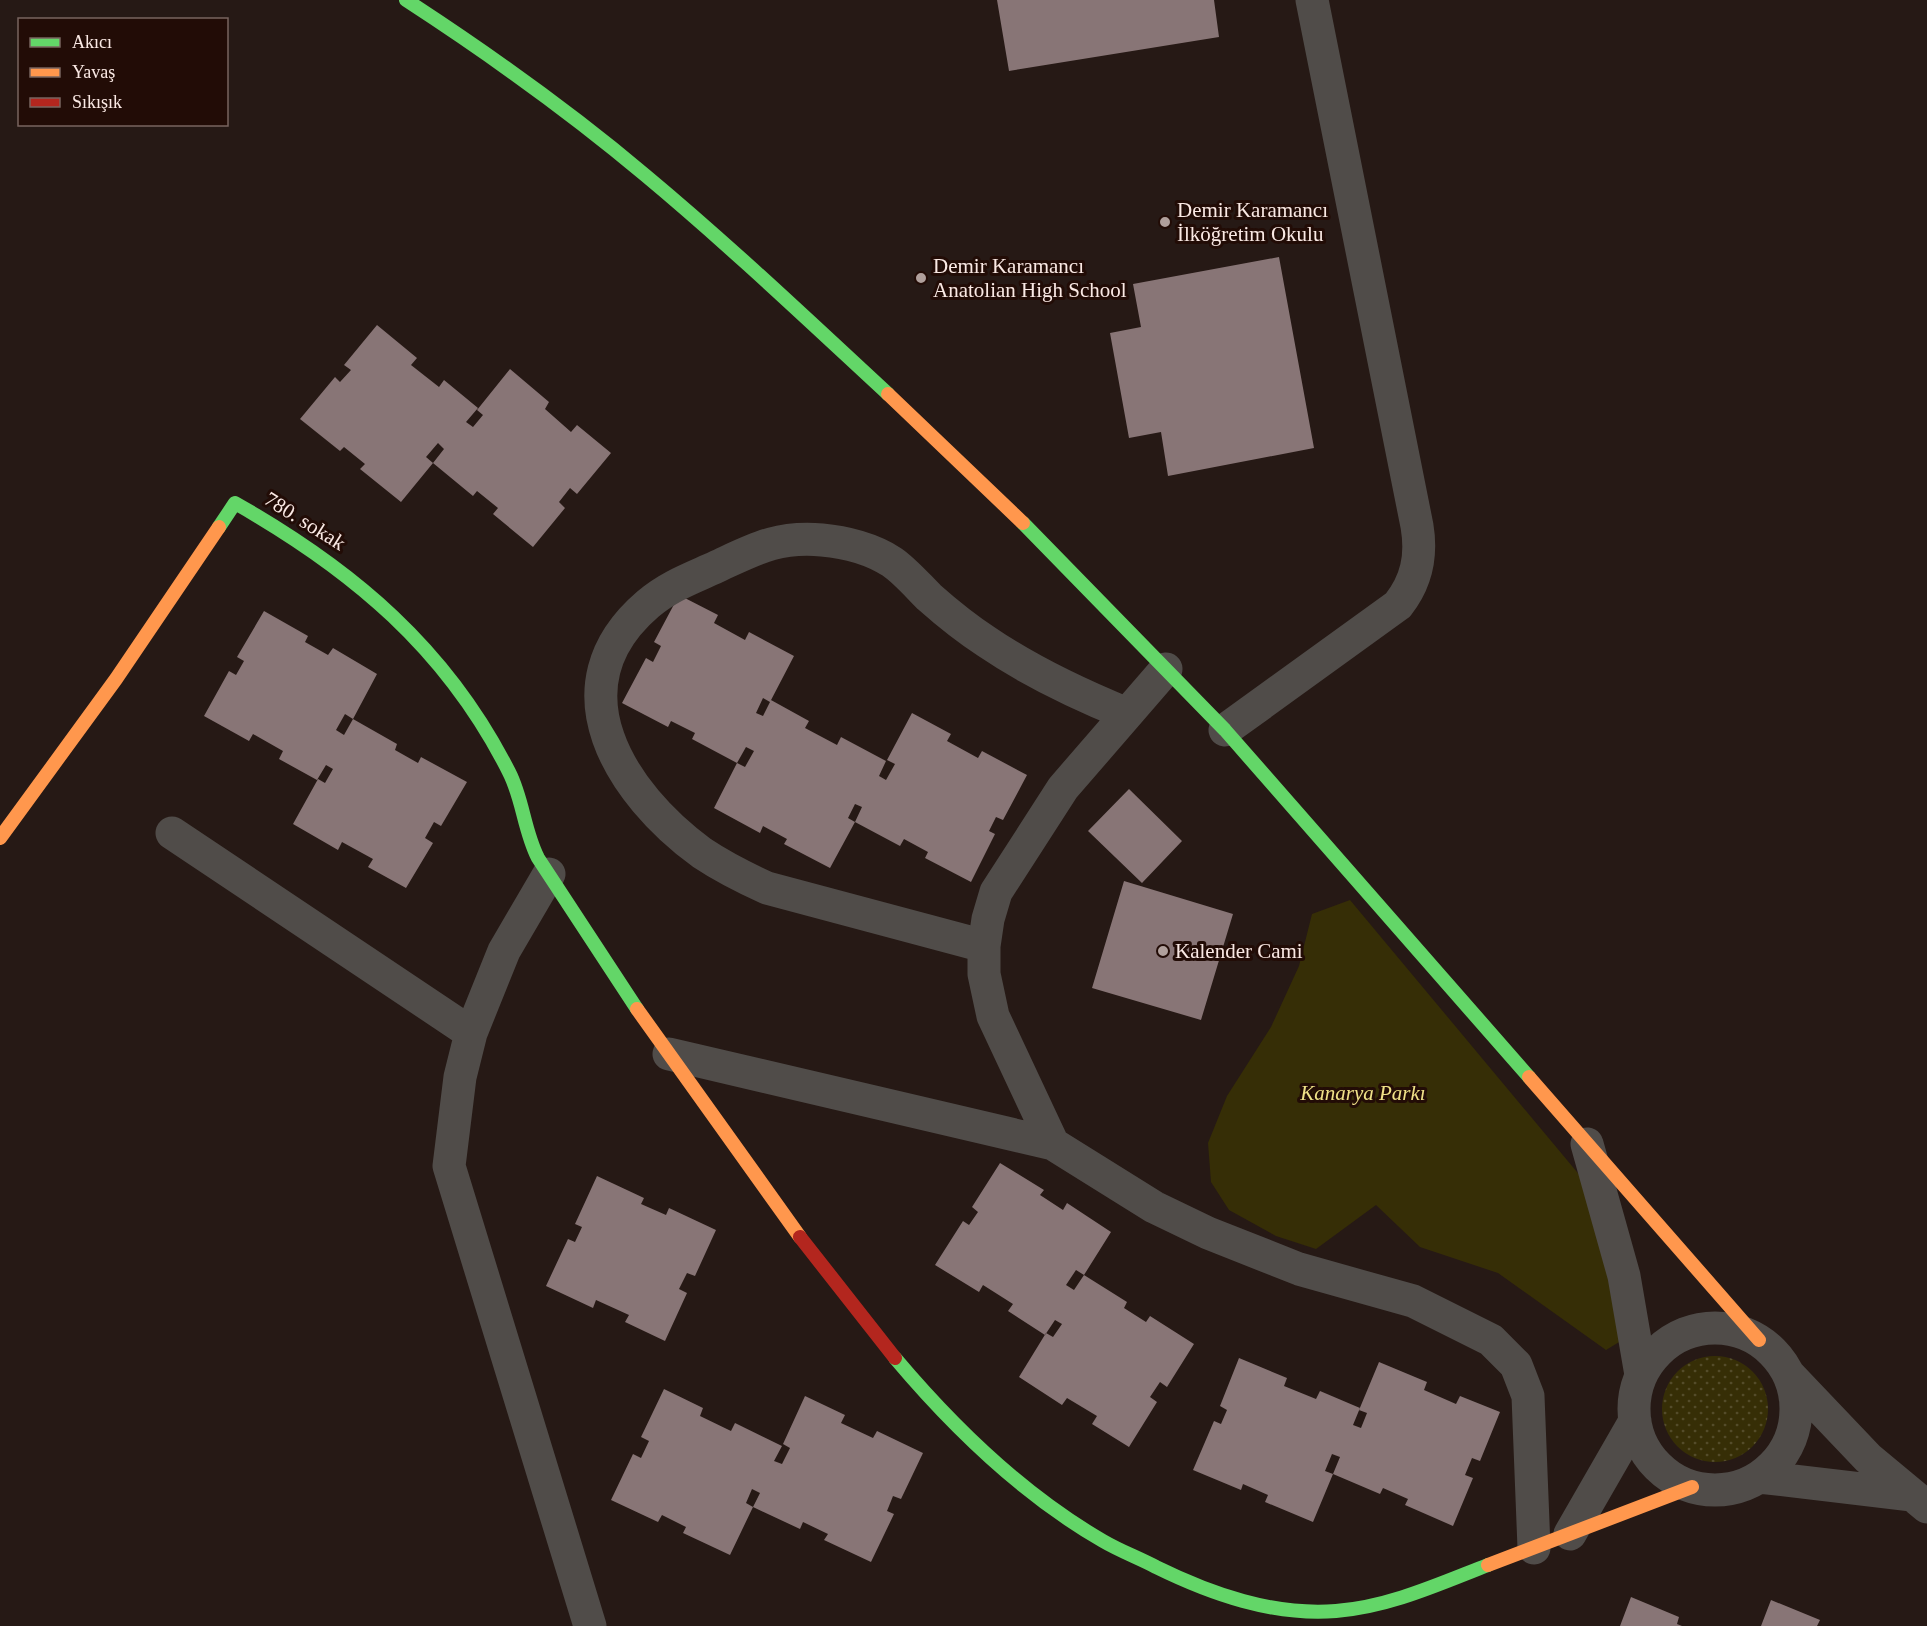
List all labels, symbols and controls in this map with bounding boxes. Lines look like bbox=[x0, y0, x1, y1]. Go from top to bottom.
legend bbox=[18, 18, 228, 126]
text: Akıcı bbox=[72, 32, 112, 52]
text: Yavaş bbox=[72, 62, 115, 82]
text: Sıkışık bbox=[72, 92, 122, 112]
place label: Demir Karamancı İlköğretim Okulu bbox=[1177, 198, 1328, 246]
marker: Demir Karamancı İlköğretim Okulu bbox=[1158, 215, 1172, 229]
place label: Demir Karamancı Anatolian High School bbox=[933, 254, 1127, 302]
marker: Demir Karamancı Anatolian High School bbox=[914, 271, 928, 285]
street label: 780. sokak bbox=[260, 487, 350, 556]
place label: Kalender Cami bbox=[1175, 939, 1303, 963]
marker: Kalender Cami bbox=[1156, 944, 1170, 958]
park label: Kanarya Parkı bbox=[1299, 1081, 1426, 1105]

